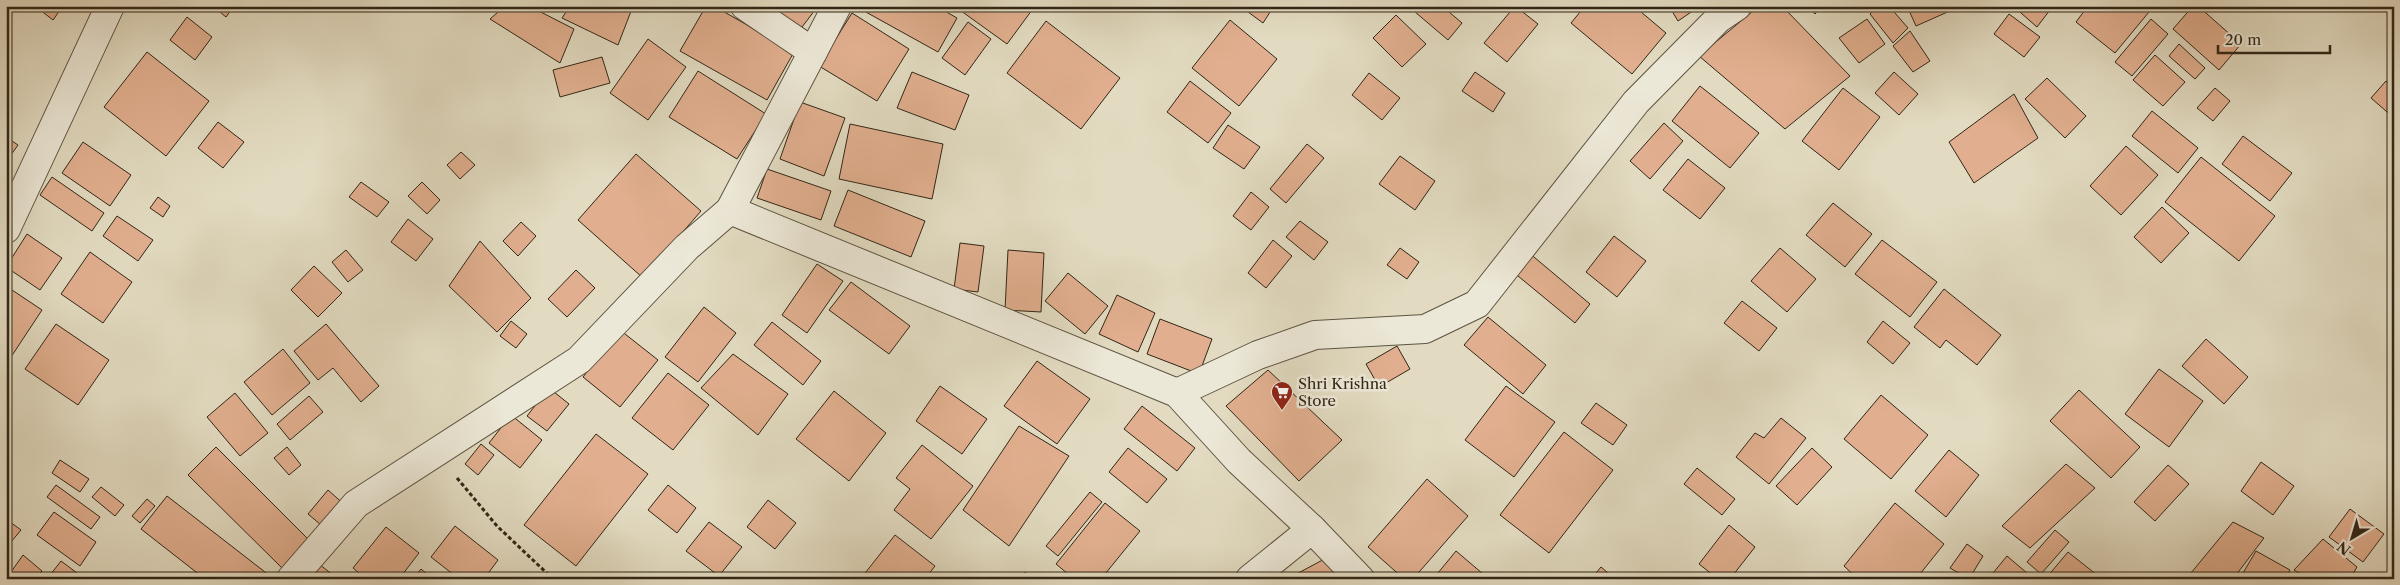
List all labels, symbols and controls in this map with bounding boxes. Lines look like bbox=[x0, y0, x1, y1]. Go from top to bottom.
scale bar bbox=[2218, 22, 2330, 54]
text: 20 m bbox=[2225, 30, 2261, 49]
place label: Shri Krishna Store bbox=[1298, 374, 1387, 410]
supermarket icon: Shri Krishna Store bbox=[1270, 380, 1294, 411]
north arrow bbox=[2328, 512, 2378, 562]
text: N bbox=[2334, 537, 2354, 559]

